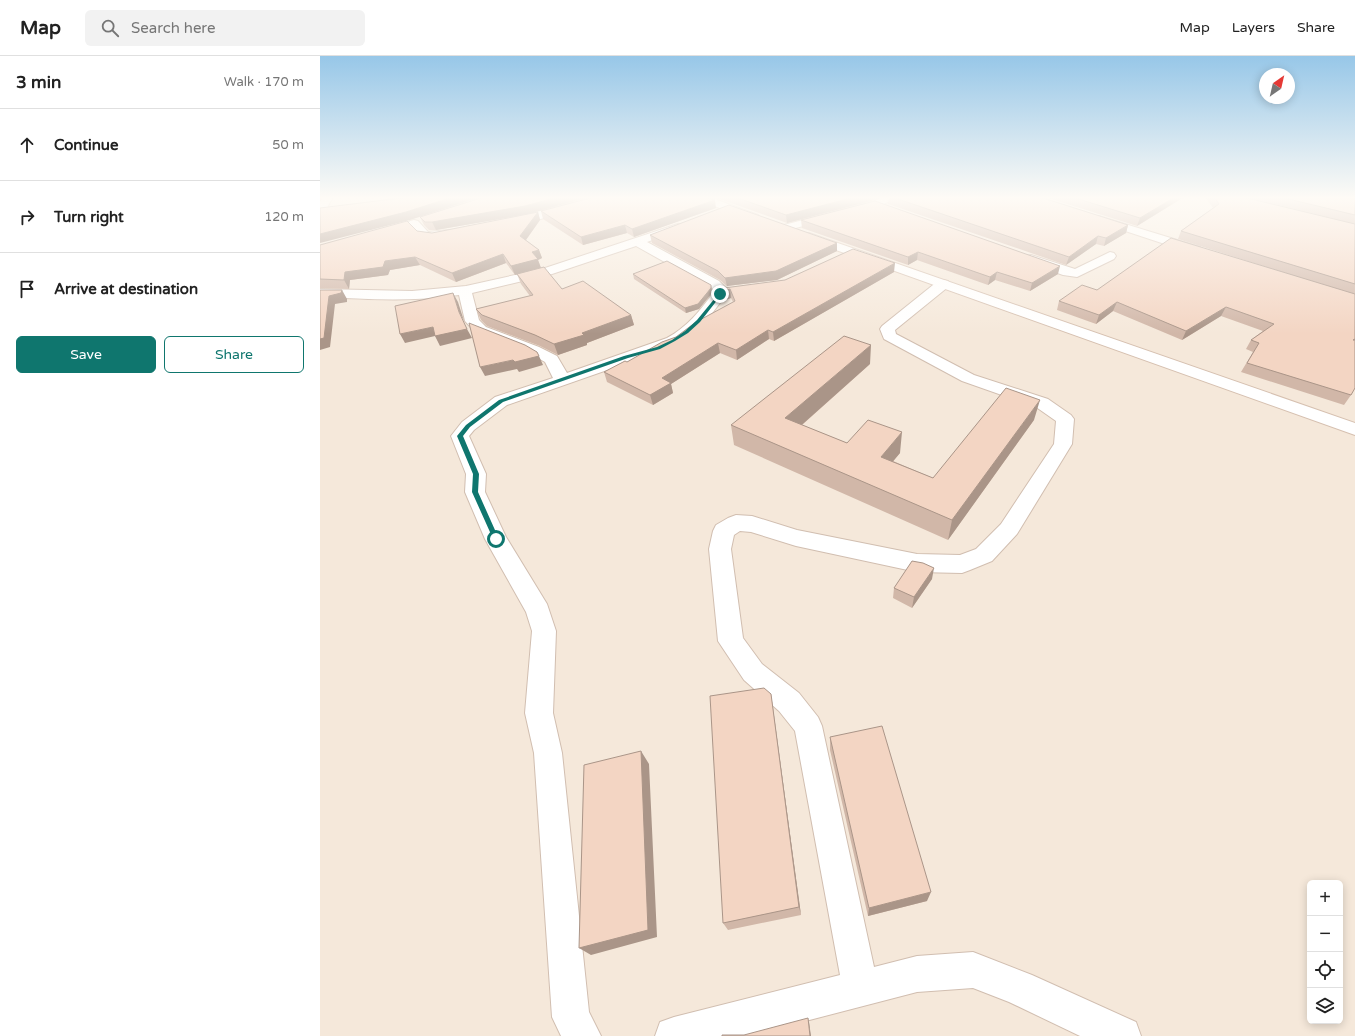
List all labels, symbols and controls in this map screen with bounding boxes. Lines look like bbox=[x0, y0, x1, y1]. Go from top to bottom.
search box bbox=[85, 10, 365, 46]
text: Map bbox=[20, 17, 61, 39]
icon: search bbox=[99, 17, 121, 39]
text: Search here bbox=[131, 19, 215, 37]
text: Map bbox=[1180, 19, 1210, 36]
text: Layers bbox=[1232, 19, 1275, 36]
text: Share bbox=[1297, 19, 1335, 36]
north arrow bbox=[1259, 68, 1295, 104]
text: 3 min bbox=[16, 72, 61, 93]
text: Walk · 170 m bbox=[224, 74, 304, 90]
icon: ahead bbox=[16, 134, 38, 156]
text: Continue bbox=[54, 136, 118, 154]
text: 50 m bbox=[272, 137, 304, 153]
icon: right bbox=[16, 206, 38, 228]
text: Turn right bbox=[54, 208, 124, 226]
text: 120 m bbox=[264, 209, 304, 225]
icon: arrive bbox=[16, 278, 38, 300]
text: Arrive at destination bbox=[54, 280, 198, 298]
route end bbox=[711, 285, 729, 303]
button: Save bbox=[16, 336, 156, 373]
button: Share bbox=[164, 336, 304, 373]
route start bbox=[487, 530, 505, 548]
map controls bbox=[1307, 880, 1343, 1024]
button: + bbox=[1307, 880, 1343, 916]
button: − bbox=[1307, 916, 1343, 952]
button: locate bbox=[1307, 952, 1343, 988]
button: layers bbox=[1307, 988, 1343, 1024]

